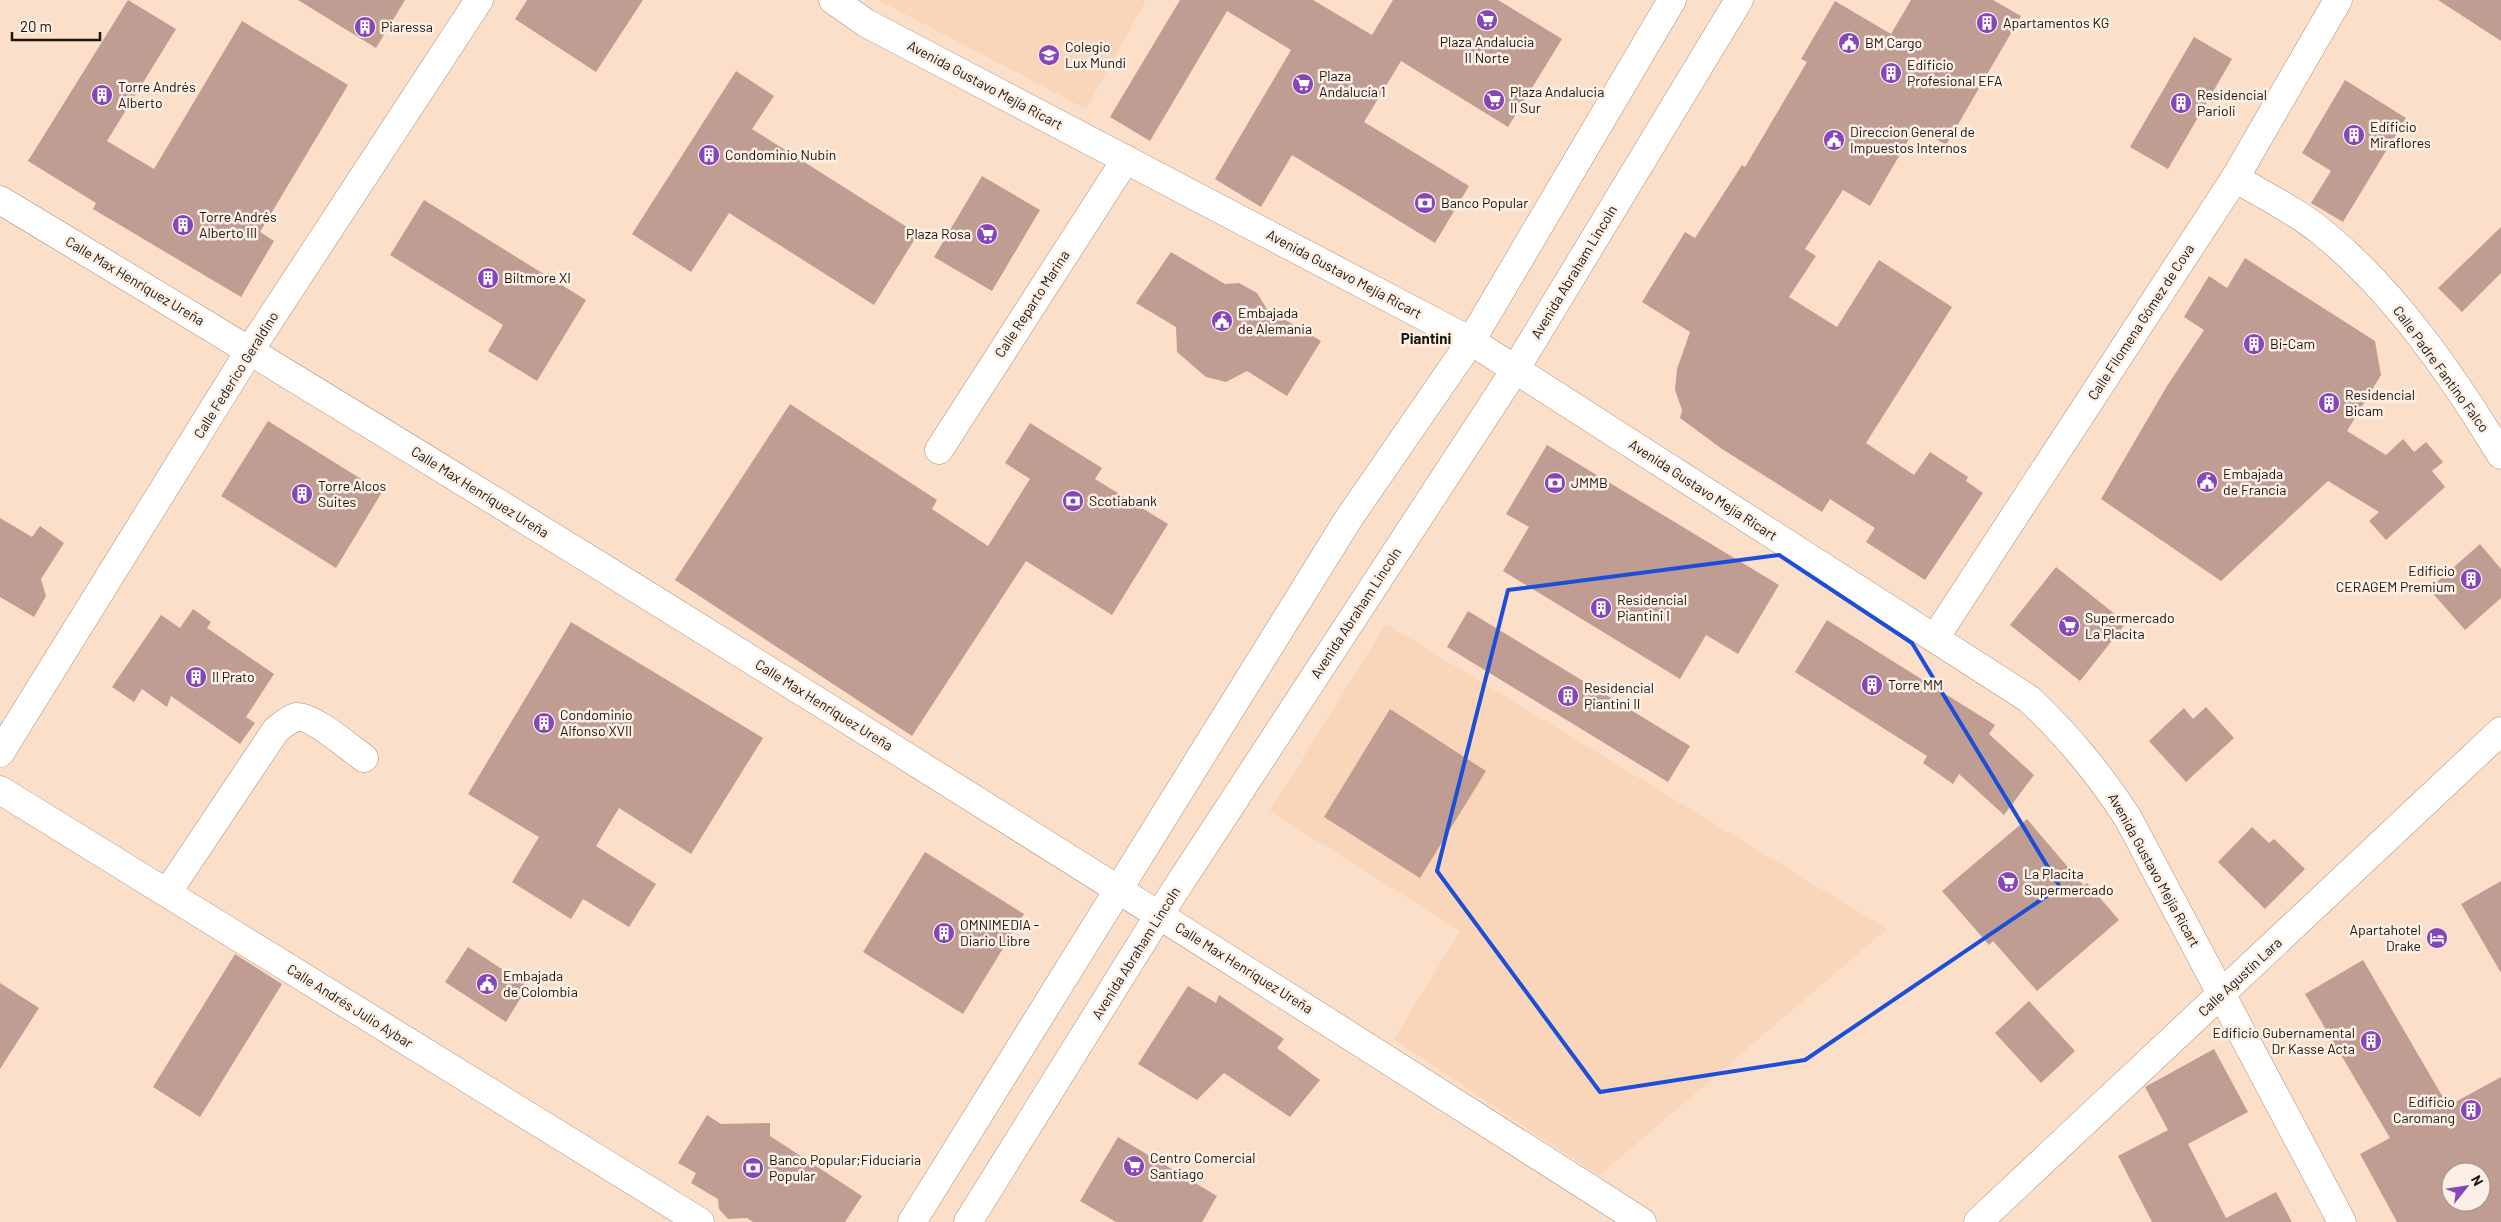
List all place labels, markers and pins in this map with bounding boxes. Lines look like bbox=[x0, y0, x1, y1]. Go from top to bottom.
supermarket icon: Plaza Andalucia II Norte bbox=[1475, 8, 1499, 32]
building icon: Apartamentos KG bbox=[1975, 11, 1999, 35]
place label: Apartamentos KG bbox=[2003, 14, 2109, 31]
building icon: Piaressa bbox=[353, 15, 377, 39]
place label: Piaressa bbox=[381, 18, 433, 35]
public building icon: BM Cargo bbox=[1837, 31, 1861, 55]
place label: Plaza Andalucia II Norte bbox=[1440, 33, 1534, 66]
place label: BM Cargo bbox=[1865, 34, 1922, 51]
place label: Colegio Lux Mundi bbox=[1065, 38, 1126, 71]
school or university icon: Colegio Lux Mundi bbox=[1037, 43, 1061, 67]
place label: Edificio Profesional EFA bbox=[1907, 56, 2003, 89]
building icon: Edificio Profesional EFA bbox=[1879, 61, 1903, 85]
place label: Plaza Andalucía 1 bbox=[1319, 67, 1386, 100]
supermarket icon: Plaza Andalucía 1 bbox=[1291, 72, 1315, 96]
place label: Torre Andrés Alberto bbox=[118, 78, 196, 111]
building icon: Torre Andrés Alberto bbox=[90, 83, 114, 107]
place label: Plaza Andalucia II Sur bbox=[1510, 83, 1604, 116]
place label: Residencial Parioli bbox=[2197, 86, 2267, 119]
supermarket icon: Plaza Andalucia II Sur bbox=[1482, 88, 1506, 112]
building icon: Residencial Parioli bbox=[2169, 91, 2193, 115]
place label: Edificio Miraflores bbox=[2370, 118, 2431, 151]
place label: Direccion General de Impuestos Internos bbox=[1850, 123, 1975, 156]
building icon: Edificio Miraflores bbox=[2342, 123, 2366, 147]
public building icon: Direccion General de Impuestos Internos bbox=[1822, 128, 1846, 152]
building icon: Condominio Nubin bbox=[697, 143, 721, 167]
place label: Condominio Nubin bbox=[725, 146, 836, 163]
bank icon: Banco Popular bbox=[1413, 191, 1437, 215]
place label: Banco Popular bbox=[1441, 194, 1528, 211]
place label: Torre Andrés Alberto III bbox=[199, 208, 277, 241]
building icon: Torre Andrés Alberto III bbox=[171, 213, 195, 237]
supermarket icon: Plaza Rosa bbox=[975, 222, 999, 246]
place label: Plaza Rosa bbox=[906, 225, 971, 242]
building icon: Biltmore XI bbox=[476, 266, 500, 290]
place label: Biltmore XI bbox=[504, 269, 571, 286]
place label: Embajada de Alemania bbox=[1238, 304, 1312, 337]
public building icon: Embajada de Alemania bbox=[1210, 309, 1234, 333]
building icon: Bi-Cam bbox=[2242, 332, 2266, 356]
place label: Bi-Cam bbox=[2270, 335, 2315, 352]
place label: Residencial Bicam bbox=[2345, 386, 2415, 419]
building icon: Residencial Bicam bbox=[2317, 391, 2341, 415]
place label: Embajada de Francia bbox=[2223, 465, 2286, 498]
public building icon: Embajada de Francia bbox=[2195, 470, 2219, 494]
bank icon: JMMB bbox=[1543, 471, 1567, 495]
place label: JMMB bbox=[1571, 474, 1608, 491]
place label: Torre Alcos Suites bbox=[318, 477, 387, 510]
building icon: Torre Alcos Suites bbox=[290, 482, 314, 506]
bank icon: Scotiabank bbox=[1061, 489, 1085, 513]
place label: Scotiabank bbox=[1089, 492, 1157, 509]
place label: Edificio CERAGEM Premium bbox=[2336, 562, 2455, 595]
building icon: Edificio CERAGEM Premium bbox=[2459, 567, 2483, 591]
place label: Residencial Piantini I bbox=[1617, 591, 1687, 624]
building icon: Residencial Piantini I bbox=[1589, 596, 1613, 620]
place label: Supermercado La Placita bbox=[2085, 609, 2175, 642]
supermarket icon: Supermercado La Placita bbox=[2057, 614, 2081, 638]
building icon: Il Prato bbox=[184, 665, 208, 689]
place label: Il Prato bbox=[212, 668, 255, 685]
building icon: Torre MM bbox=[1860, 673, 1884, 697]
place label: Torre MM bbox=[1888, 676, 1943, 693]
place label: Residencial Piantini II bbox=[1584, 679, 1654, 712]
building icon: Residencial Piantini II bbox=[1556, 684, 1580, 708]
place label: Condominio Alfonso XVII bbox=[560, 706, 633, 739]
building icon: Condominio Alfonso XVII bbox=[532, 711, 556, 735]
place label: La Placita Supermercado bbox=[2024, 865, 2114, 898]
supermarket icon: La Placita Supermercado bbox=[1996, 870, 2020, 894]
place label: OMNIMEDIA - Diario Libre bbox=[960, 916, 1039, 949]
building icon: OMNIMEDIA - Diario Libre bbox=[932, 921, 956, 945]
place label: Apartahotel Drake bbox=[2350, 921, 2421, 954]
hotel icon: Apartahotel Drake bbox=[2425, 926, 2449, 950]
place label: Embajada de Colombia bbox=[503, 967, 578, 1000]
public building icon: Embajada de Colombia bbox=[475, 972, 499, 996]
place label: Edificio Gubernamental Dr Kasse Acta bbox=[2213, 1024, 2355, 1057]
building icon: Edificio Gubernamental Dr Kasse Acta bbox=[2359, 1029, 2383, 1053]
place label: Edificio Caromang bbox=[2393, 1093, 2455, 1126]
building icon: Edificio Caromang bbox=[2459, 1098, 2483, 1122]
place label: Centro Comercial Santiago bbox=[1150, 1149, 1255, 1182]
place label: Banco Popular;Fiduciaria Popular bbox=[769, 1151, 921, 1184]
supermarket icon: Centro Comercial Santiago bbox=[1122, 1154, 1146, 1178]
bank icon: Banco Popular;Fiduciaria Popular bbox=[741, 1156, 765, 1180]

